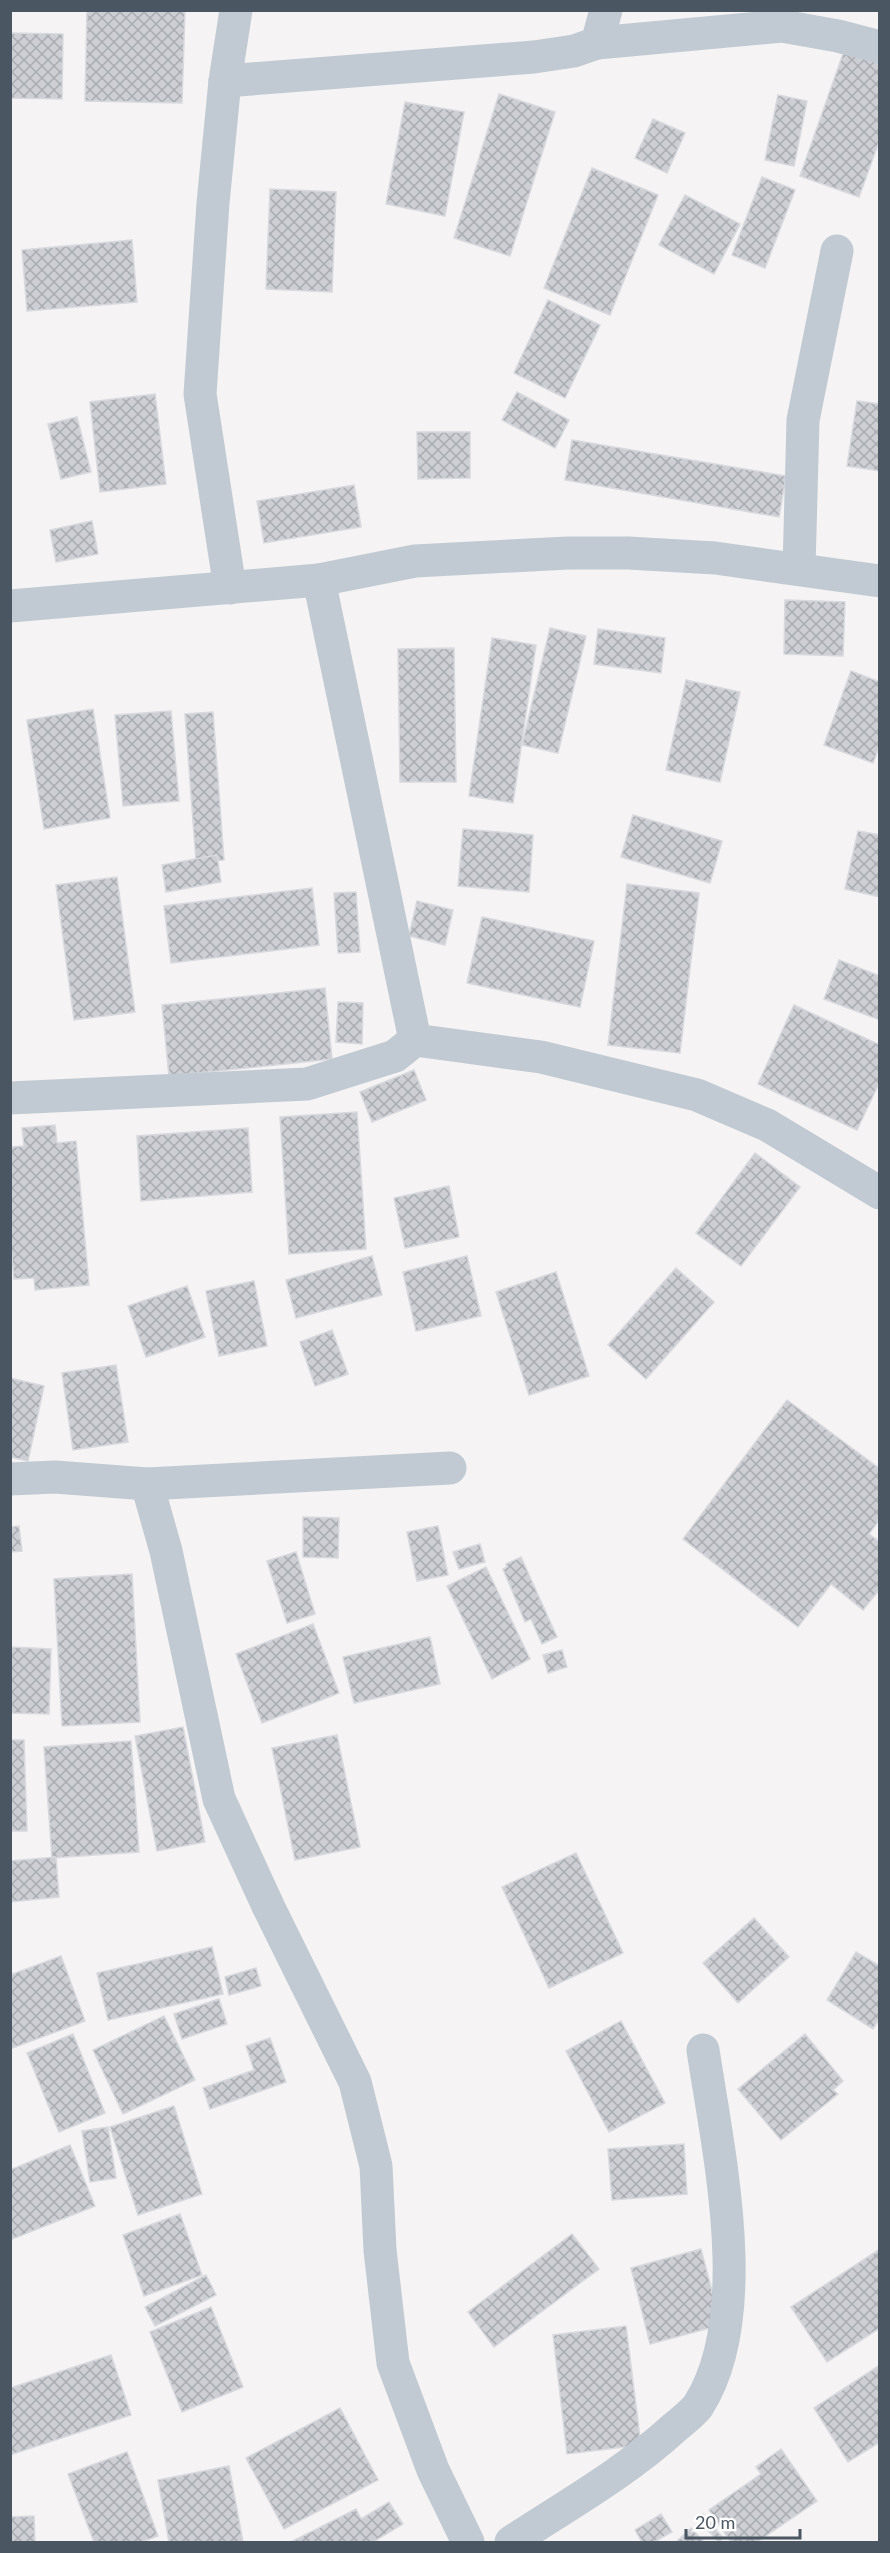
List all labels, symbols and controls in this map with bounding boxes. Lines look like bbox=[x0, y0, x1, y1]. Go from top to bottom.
scale bar bbox=[686, 2502, 800, 2540]
text: 20 m bbox=[695, 2511, 735, 2533]

